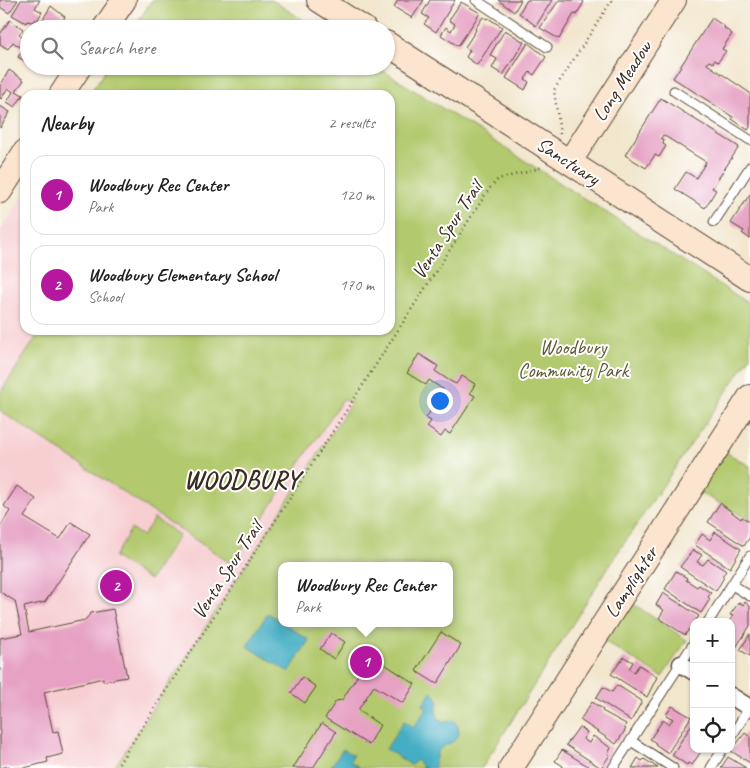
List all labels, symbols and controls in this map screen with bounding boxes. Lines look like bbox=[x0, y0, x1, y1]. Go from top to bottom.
search box bbox=[20, 20, 395, 75]
icon: search bbox=[38, 34, 66, 62]
street label: Long Meadow bbox=[587, 35, 658, 126]
text: Search here bbox=[78, 36, 155, 60]
text: Nearby bbox=[40, 110, 93, 136]
text: 2 results bbox=[328, 113, 375, 133]
street label: Sanctuary bbox=[532, 131, 605, 191]
text: Woodbury Rec Center bbox=[88, 173, 228, 197]
street label: Venta Spur Trail bbox=[406, 173, 490, 284]
text: 1 bbox=[53, 185, 61, 205]
text: 120 m bbox=[340, 185, 374, 205]
text: Park bbox=[88, 197, 113, 217]
text: Woodbury Elementary School bbox=[88, 263, 277, 287]
text: 2 bbox=[53, 275, 61, 295]
text: 170 m bbox=[340, 275, 374, 295]
text: School bbox=[88, 287, 122, 307]
park label: Woodbury Community Park bbox=[518, 335, 630, 383]
your location bbox=[427, 388, 453, 414]
district label: WOODBURY bbox=[184, 464, 304, 496]
street label: Venta Spur Trail bbox=[186, 513, 270, 624]
street label: Lamplighter bbox=[599, 540, 664, 622]
popup bbox=[278, 562, 453, 627]
pin: 2 bbox=[100, 567, 132, 605]
text: Woodbury Rec Center bbox=[295, 573, 436, 597]
text: Park bbox=[295, 597, 321, 617]
map controls bbox=[690, 618, 735, 753]
button: + bbox=[690, 618, 735, 663]
pin: 1 bbox=[350, 643, 382, 681]
button: − bbox=[690, 663, 735, 708]
button: locate bbox=[690, 708, 735, 753]

